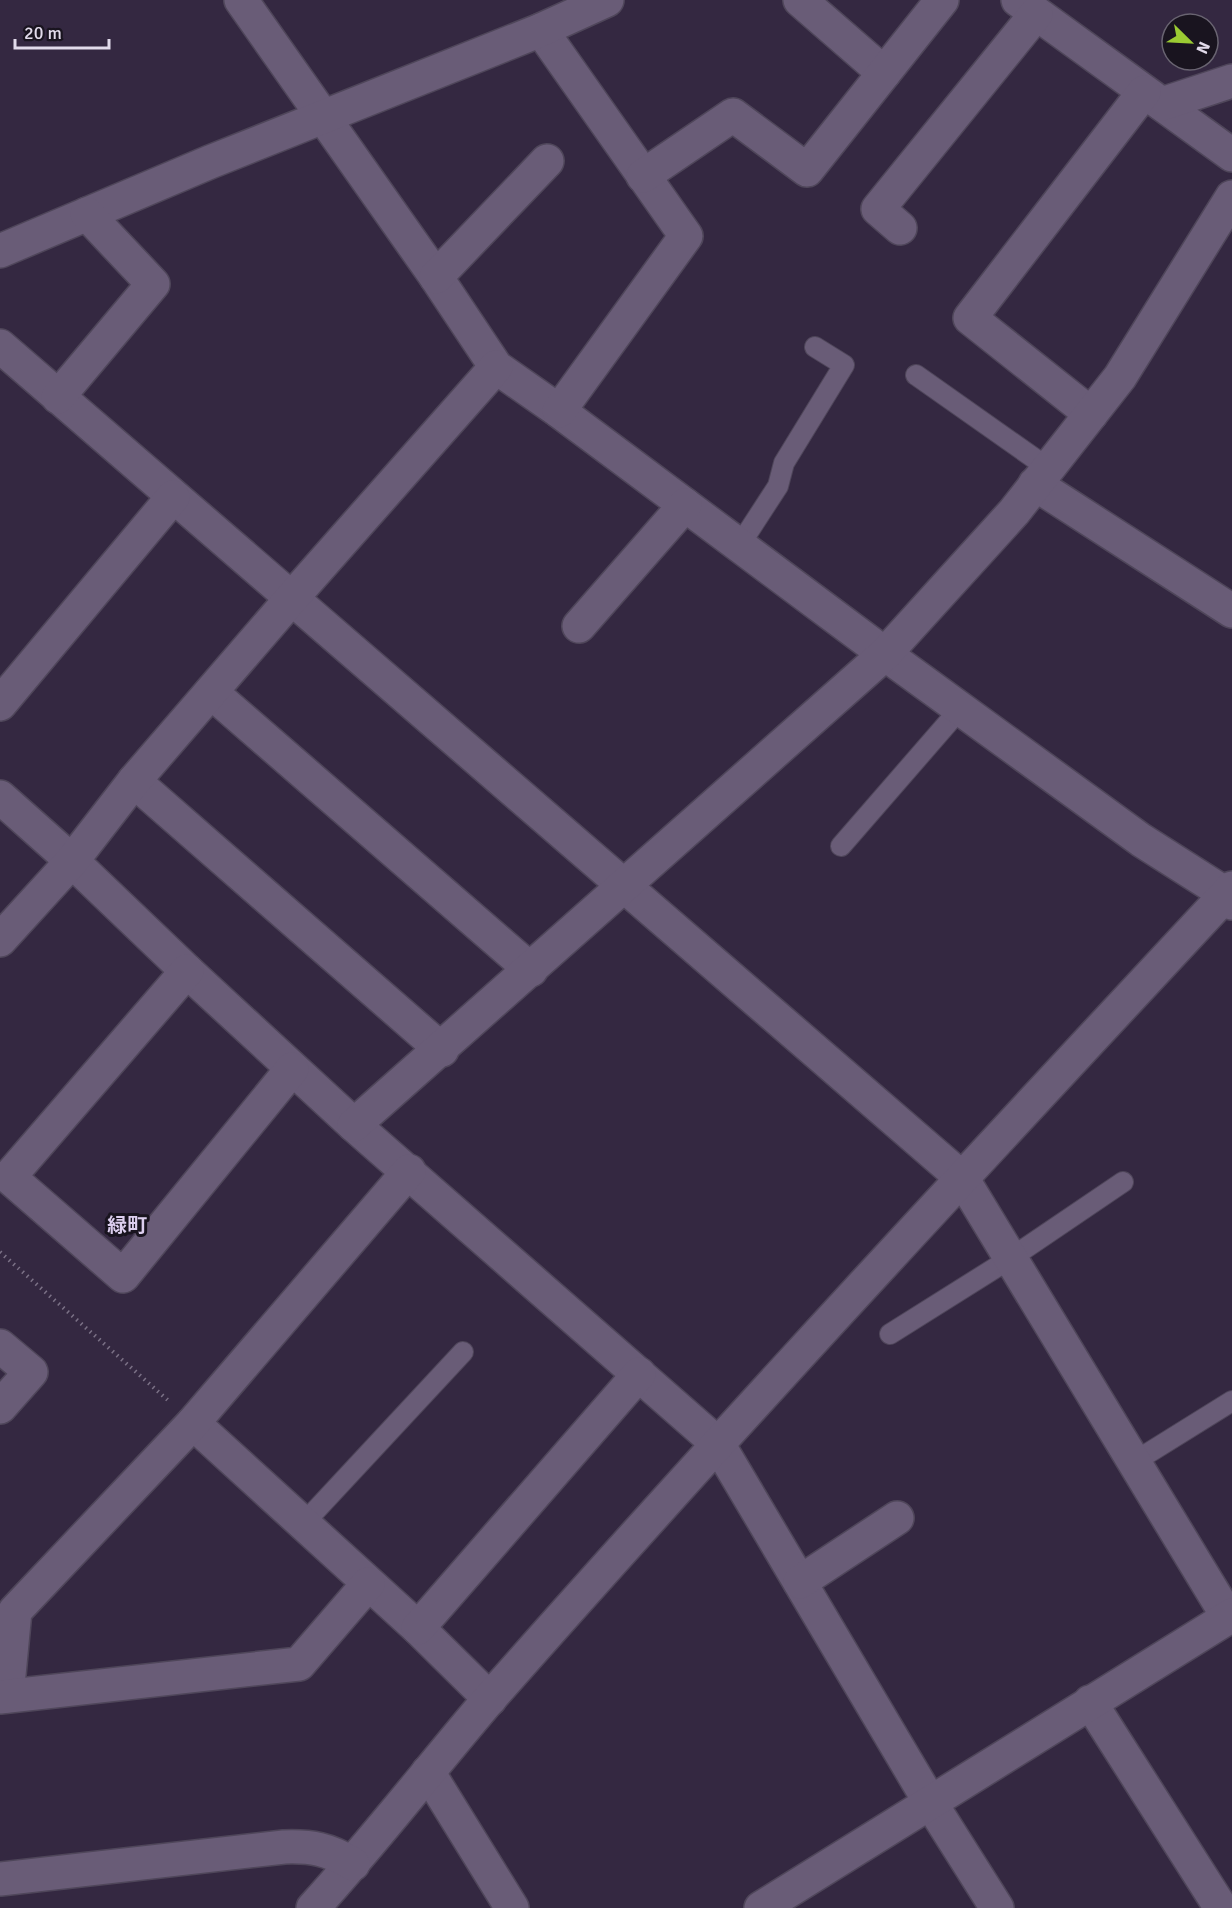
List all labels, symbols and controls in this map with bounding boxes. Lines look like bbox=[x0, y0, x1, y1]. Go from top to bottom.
scale bar bbox=[15, 12, 110, 50]
north arrow bbox=[1160, 12, 1220, 72]
text: 20 m bbox=[24, 22, 62, 44]
text: N bbox=[1191, 39, 1214, 57]
district label: 緑町 bbox=[107, 1213, 147, 1238]

